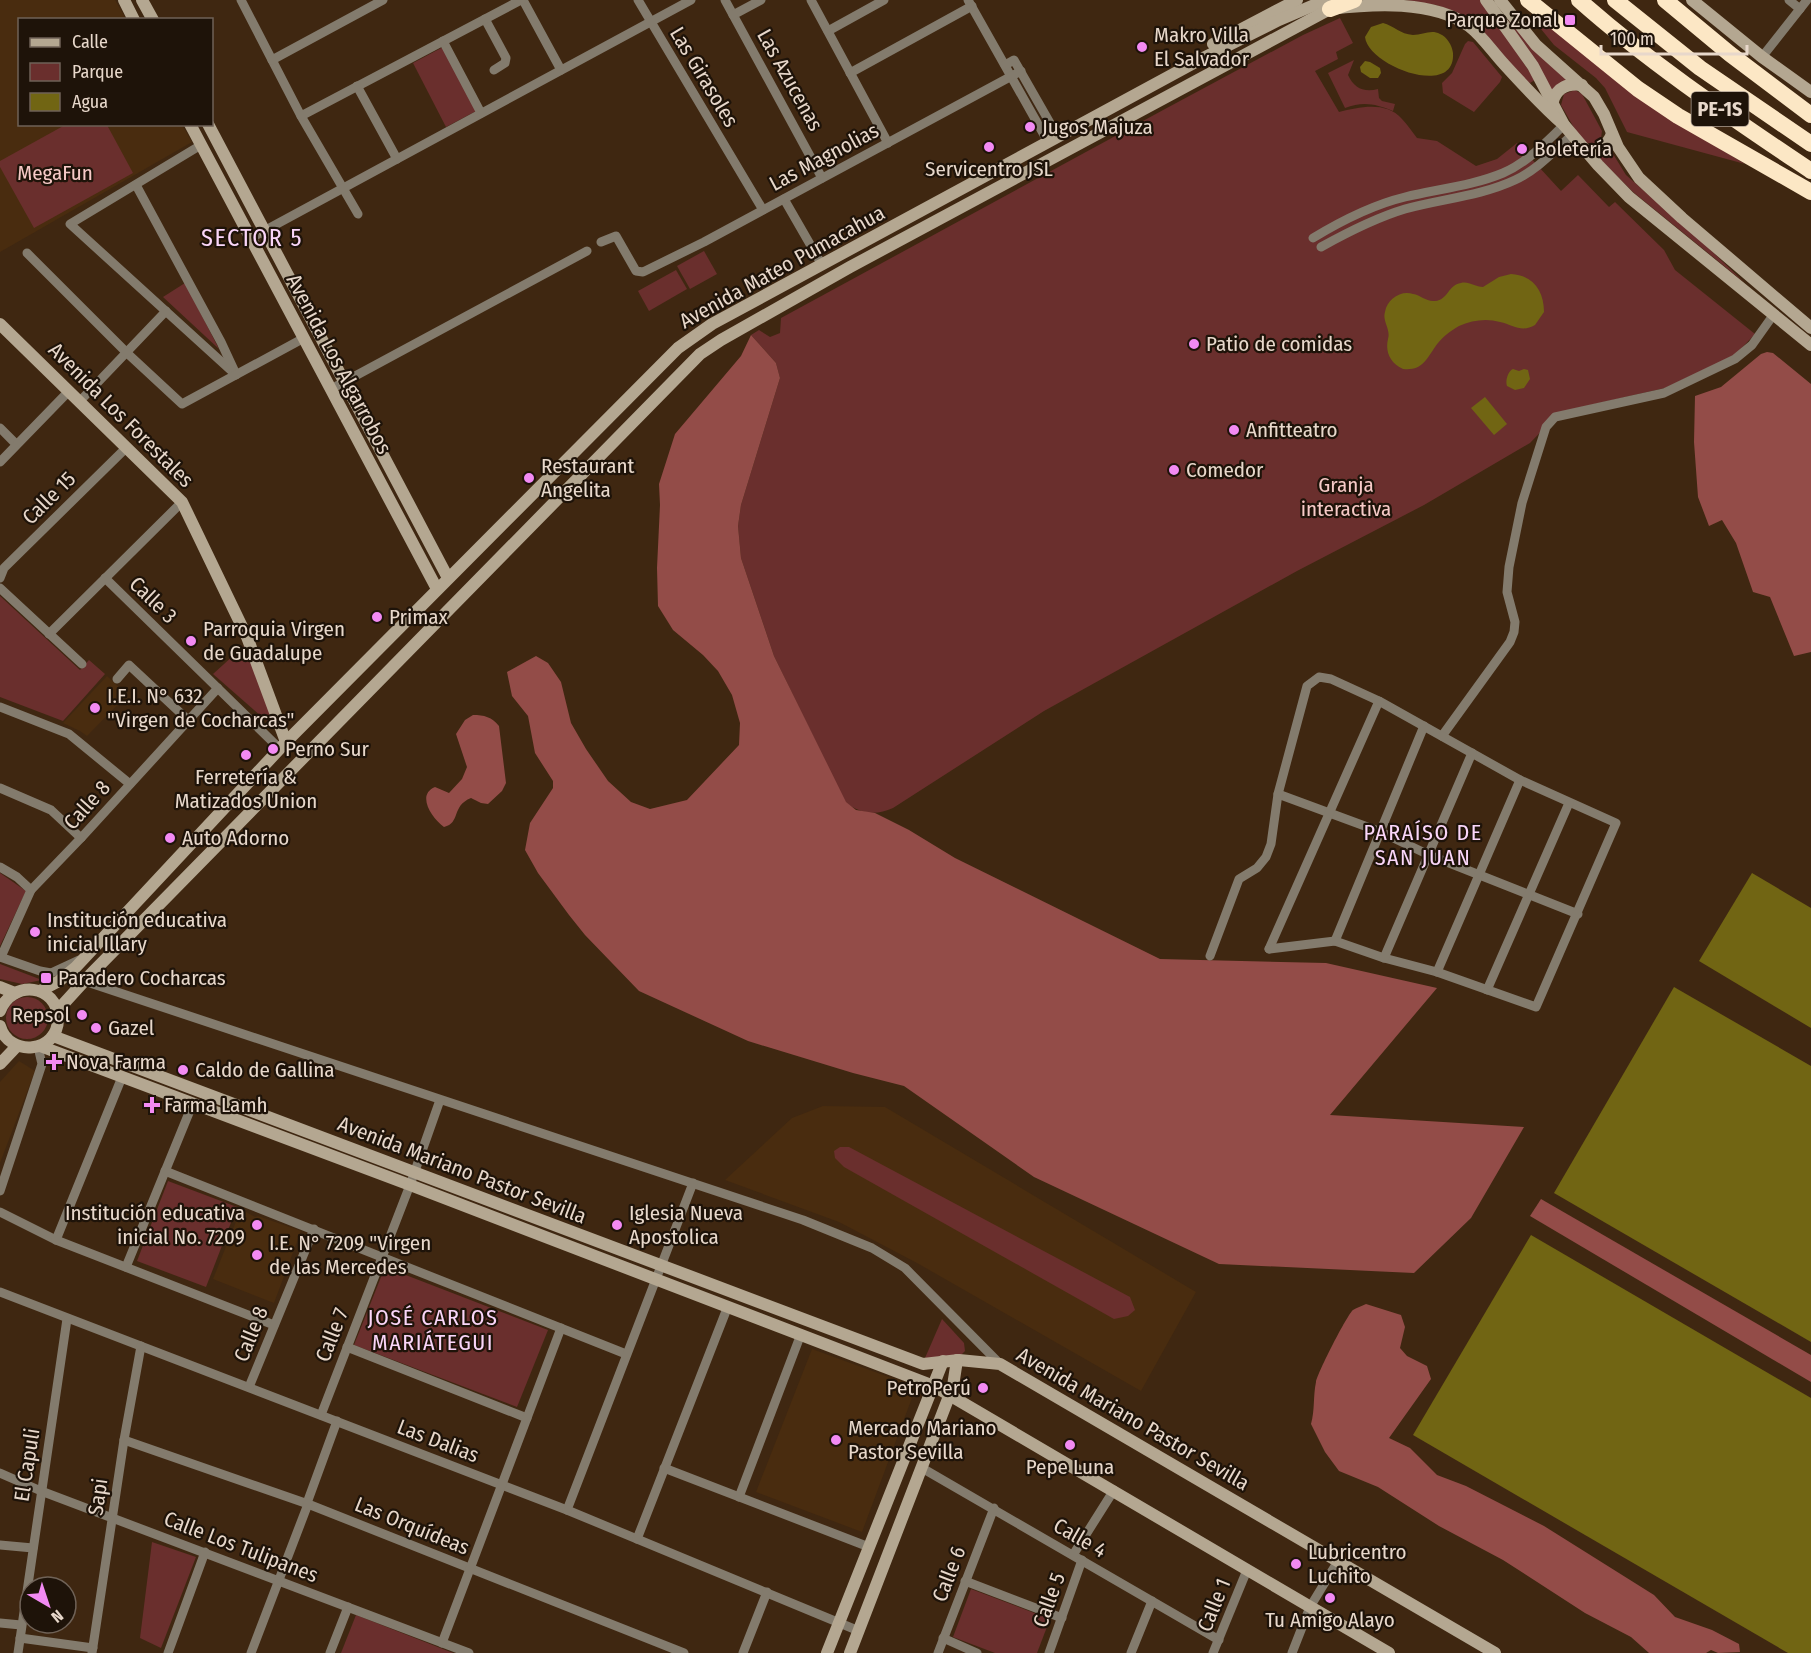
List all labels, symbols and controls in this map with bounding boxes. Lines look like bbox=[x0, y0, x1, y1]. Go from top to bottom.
place label: Parque Zonal bbox=[1446, 7, 1558, 33]
marker: Parque Zonal bbox=[1563, 13, 1577, 27]
legend bbox=[18, 18, 213, 126]
scale bar bbox=[1601, 18, 1746, 56]
street label: Las Girasoles bbox=[664, 22, 744, 132]
place label: Makro Villa El Salvador bbox=[1154, 22, 1250, 72]
street label: Las Azucenas bbox=[751, 25, 829, 136]
text: 100 m bbox=[1610, 28, 1654, 50]
text: Calle bbox=[72, 31, 108, 53]
marker: Makro Villa El Salvador bbox=[1135, 40, 1149, 54]
text: Parque bbox=[72, 61, 123, 83]
text: Agua bbox=[72, 91, 108, 113]
road number: PE-1S bbox=[1692, 92, 1748, 126]
place label: Jugos Majuza bbox=[1042, 114, 1153, 140]
street label: Las Magnolias bbox=[765, 117, 883, 197]
marker: Jugos Majuza bbox=[1023, 120, 1037, 134]
place label: Boletería bbox=[1534, 136, 1612, 162]
marker: Servicentro JSL bbox=[982, 140, 996, 154]
marker: Boletería bbox=[1515, 142, 1529, 156]
place label: Servicentro JSL bbox=[925, 156, 1054, 182]
park label: MegaFun bbox=[17, 160, 93, 186]
street label: Avenida Mateo Pumacahua bbox=[675, 200, 889, 334]
district label: SECTOR 5 bbox=[201, 224, 303, 252]
street label: Avenida Los Algarrobos bbox=[281, 270, 397, 458]
place label: Patio de comidas bbox=[1206, 331, 1352, 357]
street label: Avenida Los Forestales bbox=[43, 337, 199, 493]
marker: Patio de comidas bbox=[1187, 337, 1201, 351]
place label: Anfitteatro bbox=[1246, 417, 1338, 443]
marker: Anfitteatro bbox=[1227, 423, 1241, 437]
place label: Restaurant Angelita bbox=[541, 453, 634, 503]
place label: Comedor bbox=[1186, 457, 1264, 483]
marker: Comedor bbox=[1167, 463, 1181, 477]
street label: Calle 15 bbox=[17, 466, 81, 530]
marker: Restaurant Angelita bbox=[522, 471, 536, 485]
park label: Granja interactiva bbox=[1301, 472, 1391, 522]
street label: Calle 3 bbox=[124, 571, 182, 629]
place label: Primax bbox=[389, 604, 449, 630]
marker: Primax bbox=[370, 610, 384, 624]
place label: Parroquia Virgen de Guadalupe bbox=[203, 616, 345, 666]
marker: Parroquia Virgen de Guadalupe bbox=[184, 634, 198, 648]
place label: I.E.I. N° 632 "Virgen de Cocharcas" bbox=[107, 683, 295, 733]
marker: I.E.I. N° 632 "Virgen de Cocharcas" bbox=[88, 701, 102, 715]
place label: Perno Sur bbox=[285, 736, 370, 762]
marker: Perno Sur bbox=[266, 742, 280, 756]
marker: Ferretería & Matizados Union bbox=[239, 748, 253, 762]
place label: Ferretería & Matizados Union bbox=[175, 764, 317, 814]
street label: Calle 8 bbox=[58, 775, 116, 835]
district label: PARAÍSO DE SAN JUAN bbox=[1363, 819, 1483, 871]
place label: Auto Adorno bbox=[182, 825, 289, 851]
marker: Auto Adorno bbox=[163, 831, 177, 845]
place label: Institución educativa inicial Illary bbox=[47, 907, 227, 957]
marker: Institución educativa inicial Illary bbox=[28, 925, 42, 939]
place label: Paradero Cocharcas bbox=[58, 965, 226, 991]
marker: Paradero Cocharcas bbox=[39, 971, 53, 985]
place label: Repsol bbox=[12, 1002, 70, 1028]
marker: Repsol bbox=[75, 1008, 89, 1022]
place label: Gazel bbox=[108, 1015, 155, 1041]
marker: Gazel bbox=[89, 1021, 103, 1035]
place label: Nova Farma bbox=[66, 1049, 166, 1075]
marker: Nova Farma bbox=[47, 1055, 61, 1069]
place label: Caldo de Gallina bbox=[195, 1057, 335, 1083]
marker: Caldo de Gallina bbox=[176, 1063, 190, 1077]
place label: Farma Lamh bbox=[164, 1092, 268, 1118]
marker: Farma Lamh bbox=[145, 1098, 159, 1112]
street label: Avenida Mariano Pastor Sevilla bbox=[334, 1111, 590, 1229]
place label: Institución educativa inicial No. 7209 bbox=[65, 1200, 245, 1250]
place label: Iglesia Nueva Apostolica bbox=[629, 1200, 743, 1250]
marker: Institución educativa inicial No. 7209 bbox=[250, 1218, 264, 1232]
marker: Iglesia Nueva Apostolica bbox=[610, 1218, 624, 1232]
place label: I.E. N° 7209 "Virgen de las Mercedes bbox=[269, 1230, 431, 1280]
marker: I.E. N° 7209 "Virgen de las Mercedes bbox=[250, 1248, 264, 1262]
street label: Calle 8 bbox=[228, 1303, 274, 1365]
district label: JOSÉ CARLOS MARIÁTEGUI bbox=[368, 1304, 498, 1356]
street label: Calle 7 bbox=[310, 1305, 354, 1365]
street label: Avenida Mariano Pastor Sevilla bbox=[1012, 1342, 1254, 1496]
place label: PetroPerú bbox=[887, 1375, 971, 1401]
marker: PetroPerú bbox=[976, 1381, 990, 1395]
street label: Las Dalias bbox=[394, 1414, 482, 1468]
place label: Mercado Mariano Pastor Sevilla bbox=[848, 1415, 997, 1465]
street label: El Capuli bbox=[8, 1426, 46, 1504]
marker: Mercado Mariano Pastor Sevilla bbox=[829, 1433, 843, 1447]
marker: Pepe Luna bbox=[1063, 1438, 1077, 1452]
place label: Pepe Luna bbox=[1026, 1454, 1114, 1480]
street label: Sapi bbox=[83, 1477, 113, 1517]
street label: Las Orquídeas bbox=[351, 1491, 473, 1561]
street label: Calle Los Tulipanes bbox=[160, 1506, 322, 1588]
street label: Calle 4 bbox=[1049, 1512, 1111, 1564]
place label: Lubricentro Luchito bbox=[1308, 1539, 1406, 1589]
street label: Calle 6 bbox=[927, 1543, 971, 1605]
marker: Lubricentro Luchito bbox=[1289, 1557, 1303, 1571]
street label: Calle 5 bbox=[1027, 1569, 1071, 1631]
north arrow bbox=[18, 1575, 78, 1635]
street label: Calle 1 bbox=[1192, 1575, 1236, 1635]
marker: Tu Amigo Alayo bbox=[1323, 1591, 1337, 1605]
text: N bbox=[47, 1606, 67, 1627]
place label: Tu Amigo Alayo bbox=[1265, 1607, 1395, 1633]

